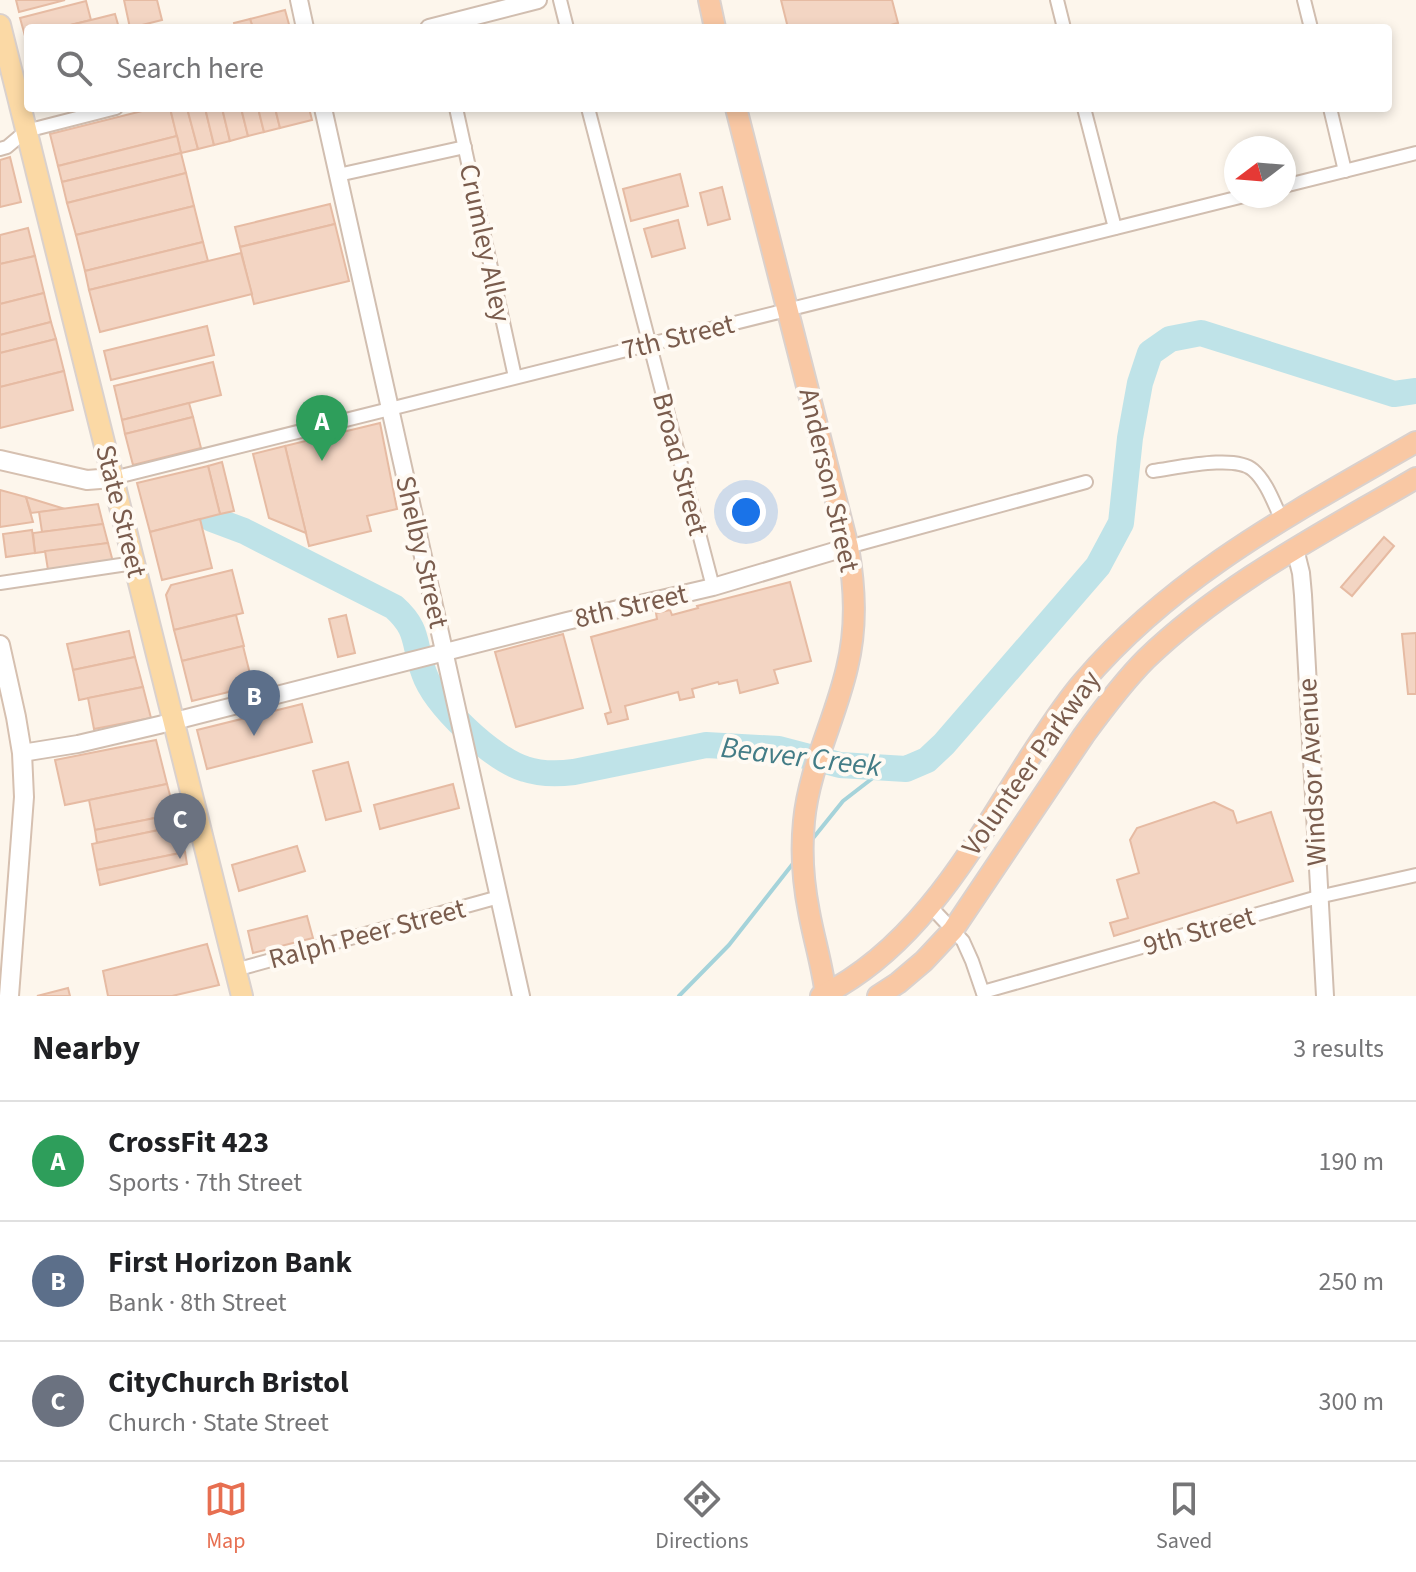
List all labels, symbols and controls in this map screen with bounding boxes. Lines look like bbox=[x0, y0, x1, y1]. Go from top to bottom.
search box bbox=[24, 24, 1392, 112]
icon: search bbox=[52, 46, 96, 90]
text: Search here bbox=[116, 47, 264, 90]
north arrow bbox=[1224, 136, 1296, 208]
street label: Crumley Alley bbox=[449, 160, 521, 326]
street label: 7th Street bbox=[618, 304, 739, 370]
street label: Anderson Street bbox=[788, 384, 870, 576]
street label: Broad Street bbox=[642, 388, 718, 540]
pin: A bbox=[296, 395, 348, 461]
street label: State Street bbox=[85, 440, 157, 582]
street label: Shelby Street bbox=[385, 472, 459, 633]
your location bbox=[726, 492, 766, 532]
street label: 8th Street bbox=[571, 574, 692, 638]
street label: Volunteer Parkway bbox=[952, 662, 1110, 864]
pin: B bbox=[228, 670, 280, 736]
street label: Windsor Avenue bbox=[1287, 677, 1337, 867]
water label: Beaver Creek bbox=[718, 726, 884, 788]
pin: C bbox=[154, 793, 206, 859]
street label: Ralph Peer Street bbox=[264, 888, 470, 979]
street label: 9th Street bbox=[1139, 896, 1260, 966]
text: Nearby bbox=[32, 1024, 140, 1073]
text: 3 results bbox=[1293, 1030, 1384, 1067]
text: CrossFit 423 bbox=[108, 1121, 269, 1164]
text: A bbox=[51, 1143, 65, 1180]
text: 190 m bbox=[1318, 1143, 1384, 1180]
text: Sports · 7th Street bbox=[108, 1164, 302, 1201]
text: First Horizon Bank bbox=[108, 1241, 352, 1284]
text: B bbox=[50, 1263, 66, 1300]
text: 250 m bbox=[1318, 1263, 1384, 1300]
text: Bank · 8th Street bbox=[108, 1284, 287, 1321]
text: CityChurch Bristol bbox=[108, 1361, 349, 1404]
text: C bbox=[50, 1383, 66, 1420]
text: 300 m bbox=[1318, 1383, 1384, 1420]
text: Church · State Street bbox=[108, 1404, 329, 1441]
tab: Map bbox=[204, 1477, 248, 1557]
tab: Directions bbox=[655, 1477, 748, 1557]
tab: Saved bbox=[1156, 1477, 1212, 1557]

